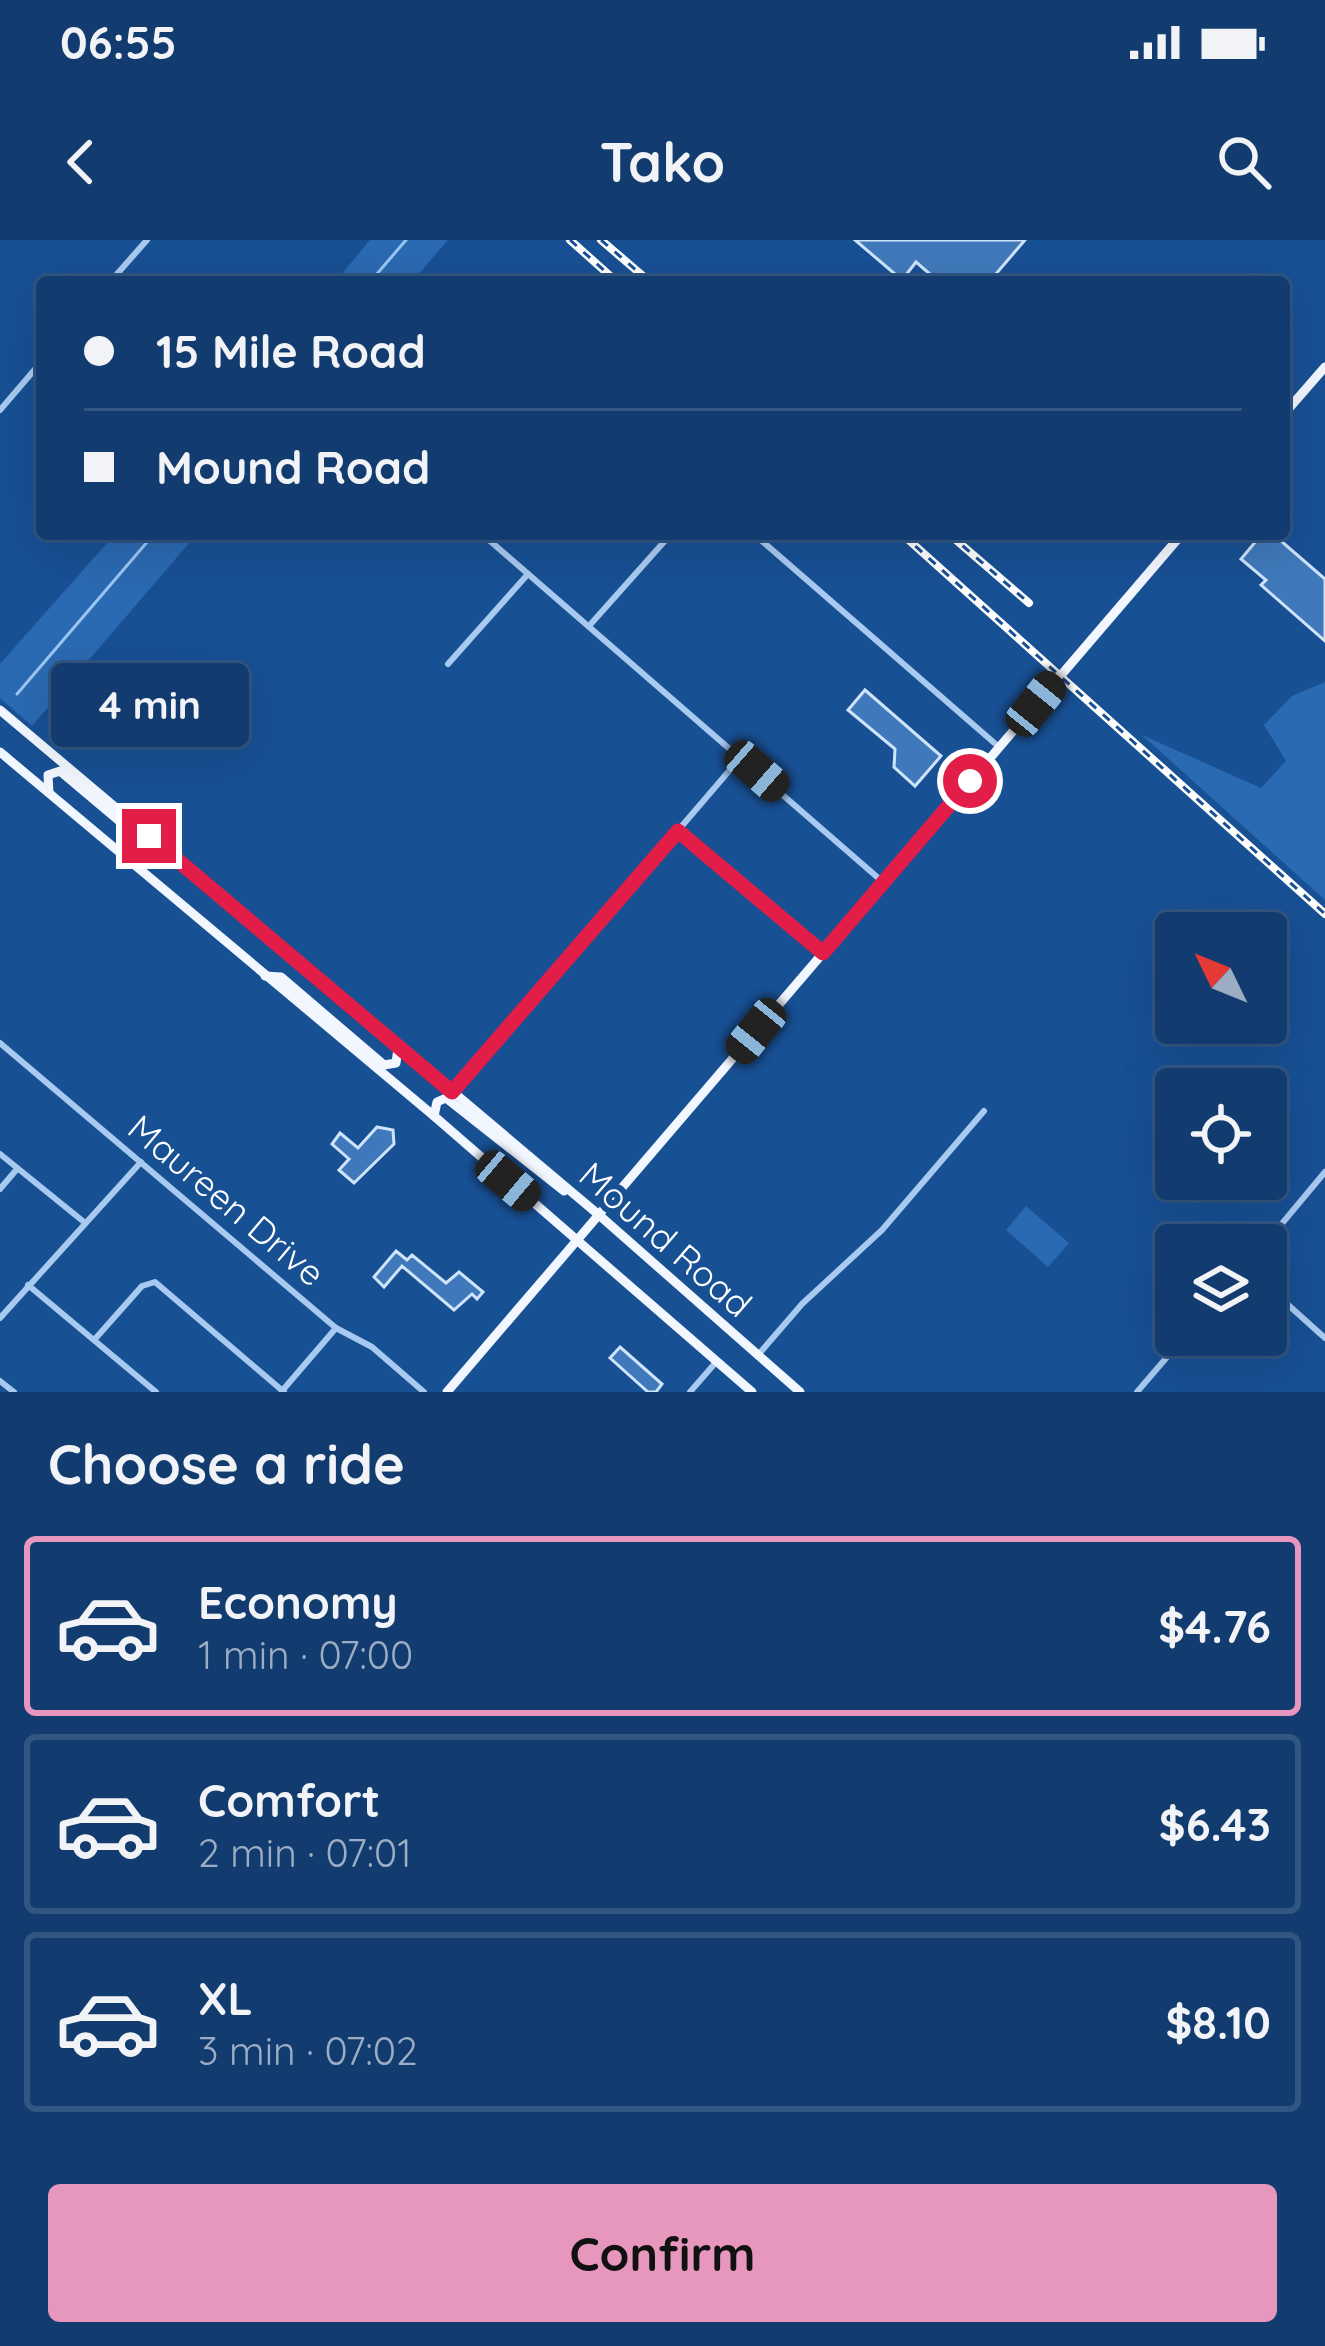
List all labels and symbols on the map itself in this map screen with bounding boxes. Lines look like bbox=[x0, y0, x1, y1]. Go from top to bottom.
callout: 4 min bbox=[50, 662, 248, 746]
car bbox=[999, 665, 1073, 743]
car bbox=[718, 734, 796, 808]
route start bbox=[943, 754, 997, 808]
route end bbox=[122, 809, 176, 863]
north arrow bbox=[1155, 912, 1287, 1044]
car bbox=[719, 992, 793, 1070]
street label: Maureen Drive bbox=[120, 1105, 334, 1295]
car bbox=[469, 1144, 547, 1218]
street label: Mound Road bbox=[571, 1152, 761, 1326]

